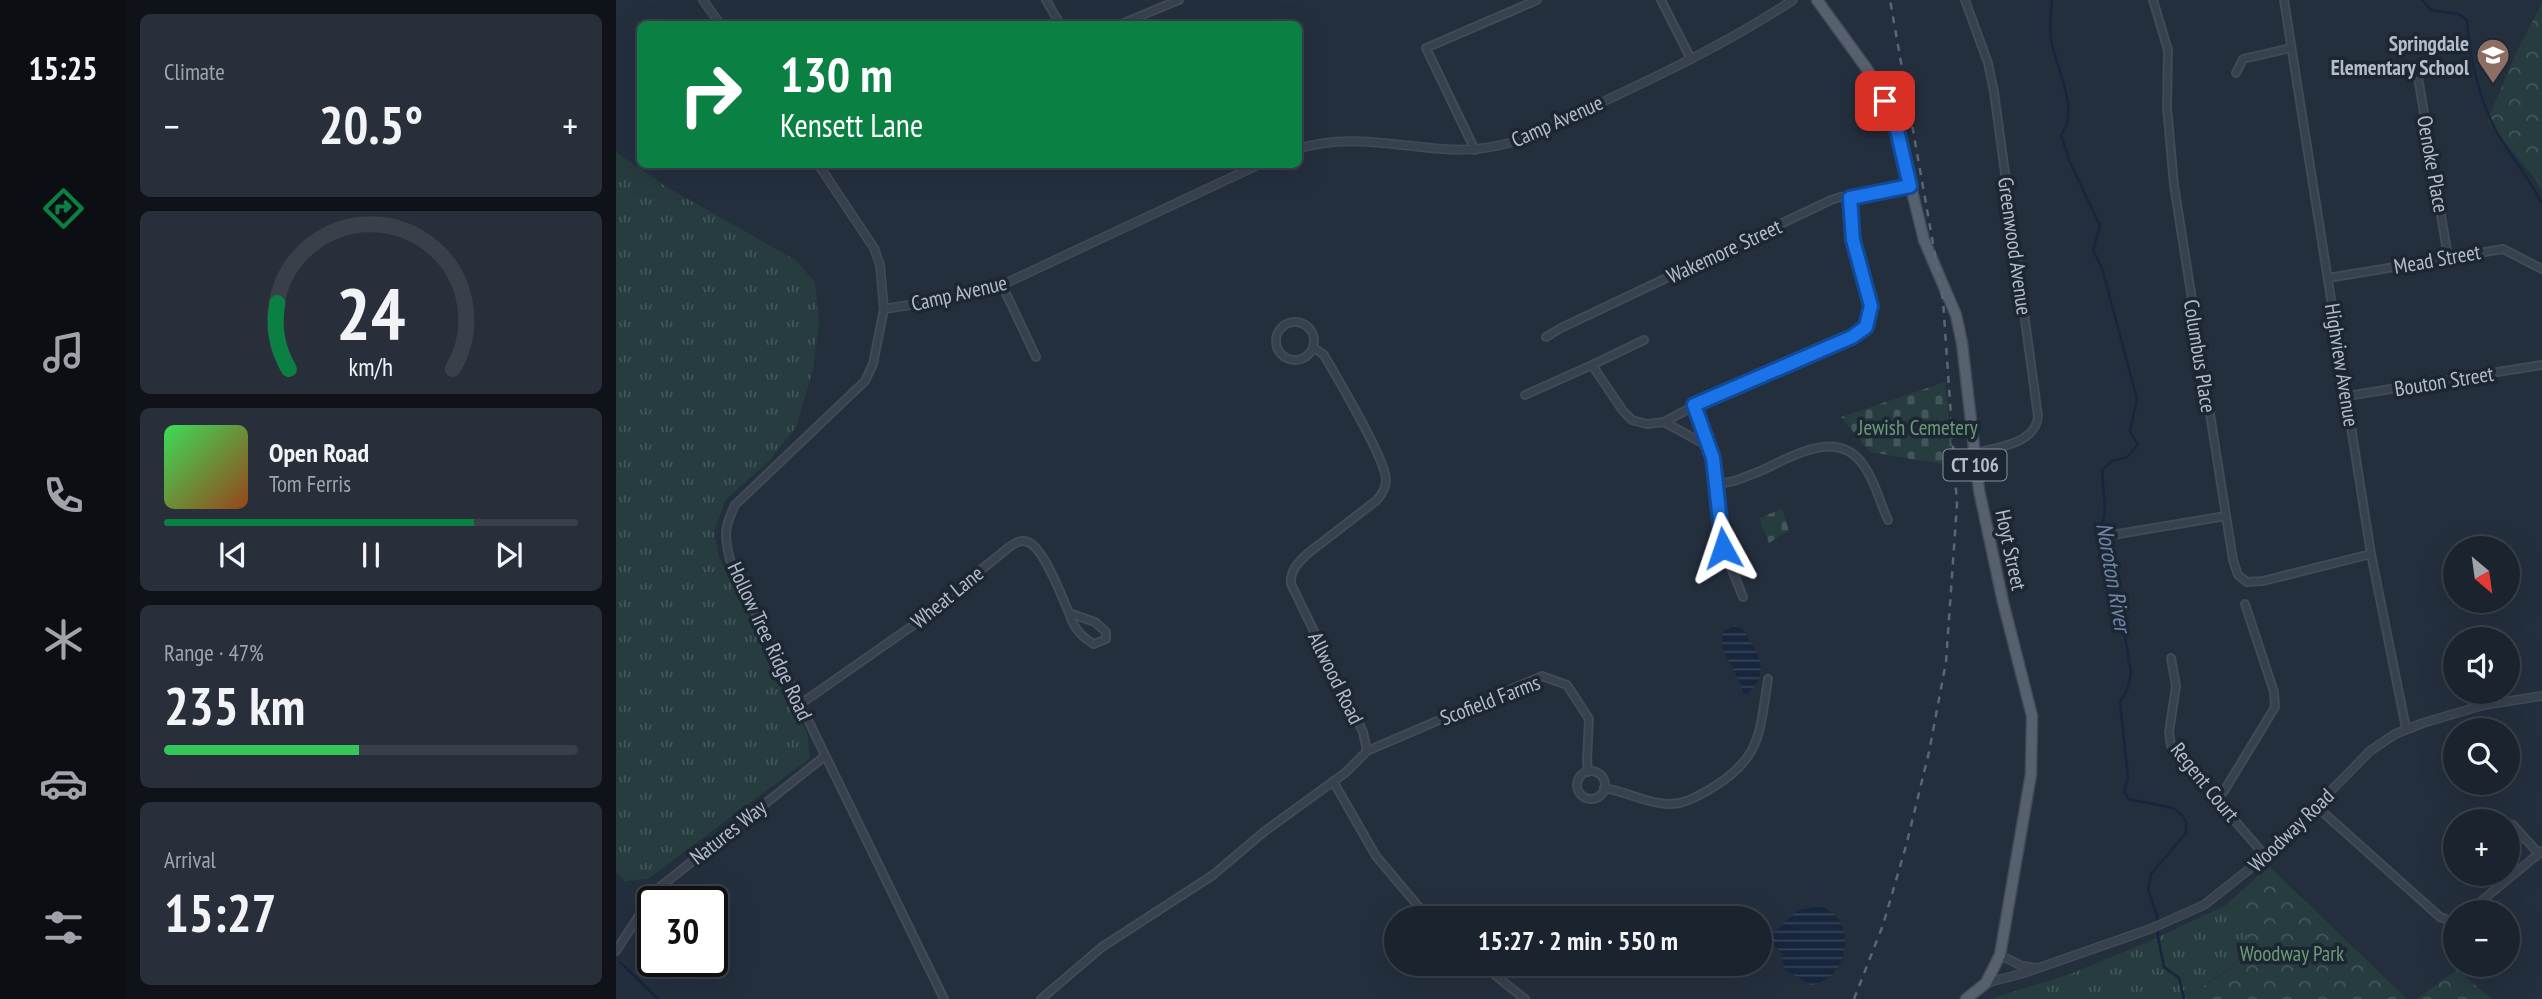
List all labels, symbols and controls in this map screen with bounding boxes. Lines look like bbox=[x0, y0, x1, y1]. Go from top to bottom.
place label: Springdale Elementary School bbox=[2331, 30, 2470, 81]
school or university icon: Springdale Elementary School bbox=[2474, 36, 2512, 85]
text: 130 m bbox=[780, 42, 893, 106]
text: 15:25 bbox=[28, 47, 98, 89]
icon: right bbox=[665, 49, 756, 140]
text: Climate bbox=[164, 57, 225, 86]
pin bbox=[1855, 71, 1915, 131]
icon: arrive bbox=[1866, 82, 1904, 120]
street label: Camp Avenue bbox=[1507, 89, 1607, 153]
text: 20.5° bbox=[319, 91, 423, 158]
text: − bbox=[164, 101, 180, 150]
text: + bbox=[562, 101, 578, 150]
text: Kensett Lane bbox=[780, 104, 923, 146]
street label: Oenoke Place bbox=[2411, 113, 2455, 215]
street label: Greenwood Avenue bbox=[1992, 175, 2038, 317]
icon: directions bbox=[39, 184, 88, 233]
street label: Wakemore Street bbox=[1662, 213, 1786, 289]
street label: Mead Street bbox=[2392, 238, 2483, 280]
text: 24 bbox=[336, 265, 406, 359]
street label: Camp Avenue bbox=[908, 269, 1010, 317]
street label: Columbus Place bbox=[2178, 298, 2222, 414]
street label: Highview Avenue bbox=[2319, 301, 2365, 429]
icon: music bbox=[39, 328, 88, 377]
text: km/h bbox=[349, 350, 393, 382]
street label: Bouton Street bbox=[2393, 360, 2496, 402]
park label: Jewish Cemetery bbox=[1857, 414, 1978, 441]
text: Open Road bbox=[269, 436, 369, 469]
road number: CT 106 bbox=[1944, 450, 2006, 480]
text: Tom Ferris bbox=[269, 469, 351, 498]
icon: phone bbox=[39, 471, 88, 520]
street label: Hoyt Street bbox=[1989, 507, 2033, 593]
position arrow bbox=[1686, 511, 1760, 585]
water label: Noroton River bbox=[2090, 520, 2139, 637]
icon: previous bbox=[214, 536, 252, 574]
icon: pause bbox=[352, 536, 390, 574]
icon: next bbox=[490, 536, 528, 574]
north arrow bbox=[2443, 536, 2520, 612]
map controls bbox=[2443, 536, 2520, 977]
street label: Hollow Tree Ridge Road bbox=[721, 558, 819, 724]
street label: Wheat Lane bbox=[905, 560, 989, 634]
icon: climate bbox=[39, 615, 88, 664]
street label: Allwood Road bbox=[1302, 627, 1370, 729]
button: sound bbox=[2443, 627, 2520, 704]
text: Range · 47% bbox=[164, 638, 264, 667]
street label: Scofield Farms bbox=[1436, 669, 1544, 731]
text: 235 km bbox=[164, 672, 305, 739]
button: search bbox=[2443, 718, 2520, 795]
street label: Regent Court bbox=[2165, 737, 2245, 827]
icon: car bbox=[39, 759, 88, 808]
street label: Woodway Road bbox=[2242, 782, 2340, 878]
street label: Natures Way bbox=[684, 794, 772, 870]
button: + bbox=[2443, 809, 2520, 886]
text: Arrival bbox=[164, 845, 216, 874]
text: 15:27 bbox=[164, 879, 276, 946]
speed limit sign: 30 bbox=[637, 886, 728, 977]
button: − bbox=[2443, 900, 2520, 977]
icon: filters bbox=[39, 903, 88, 952]
text: 15:27 · 2 min · 550 m bbox=[1478, 924, 1678, 957]
park label: Woodway Park bbox=[2240, 940, 2344, 967]

